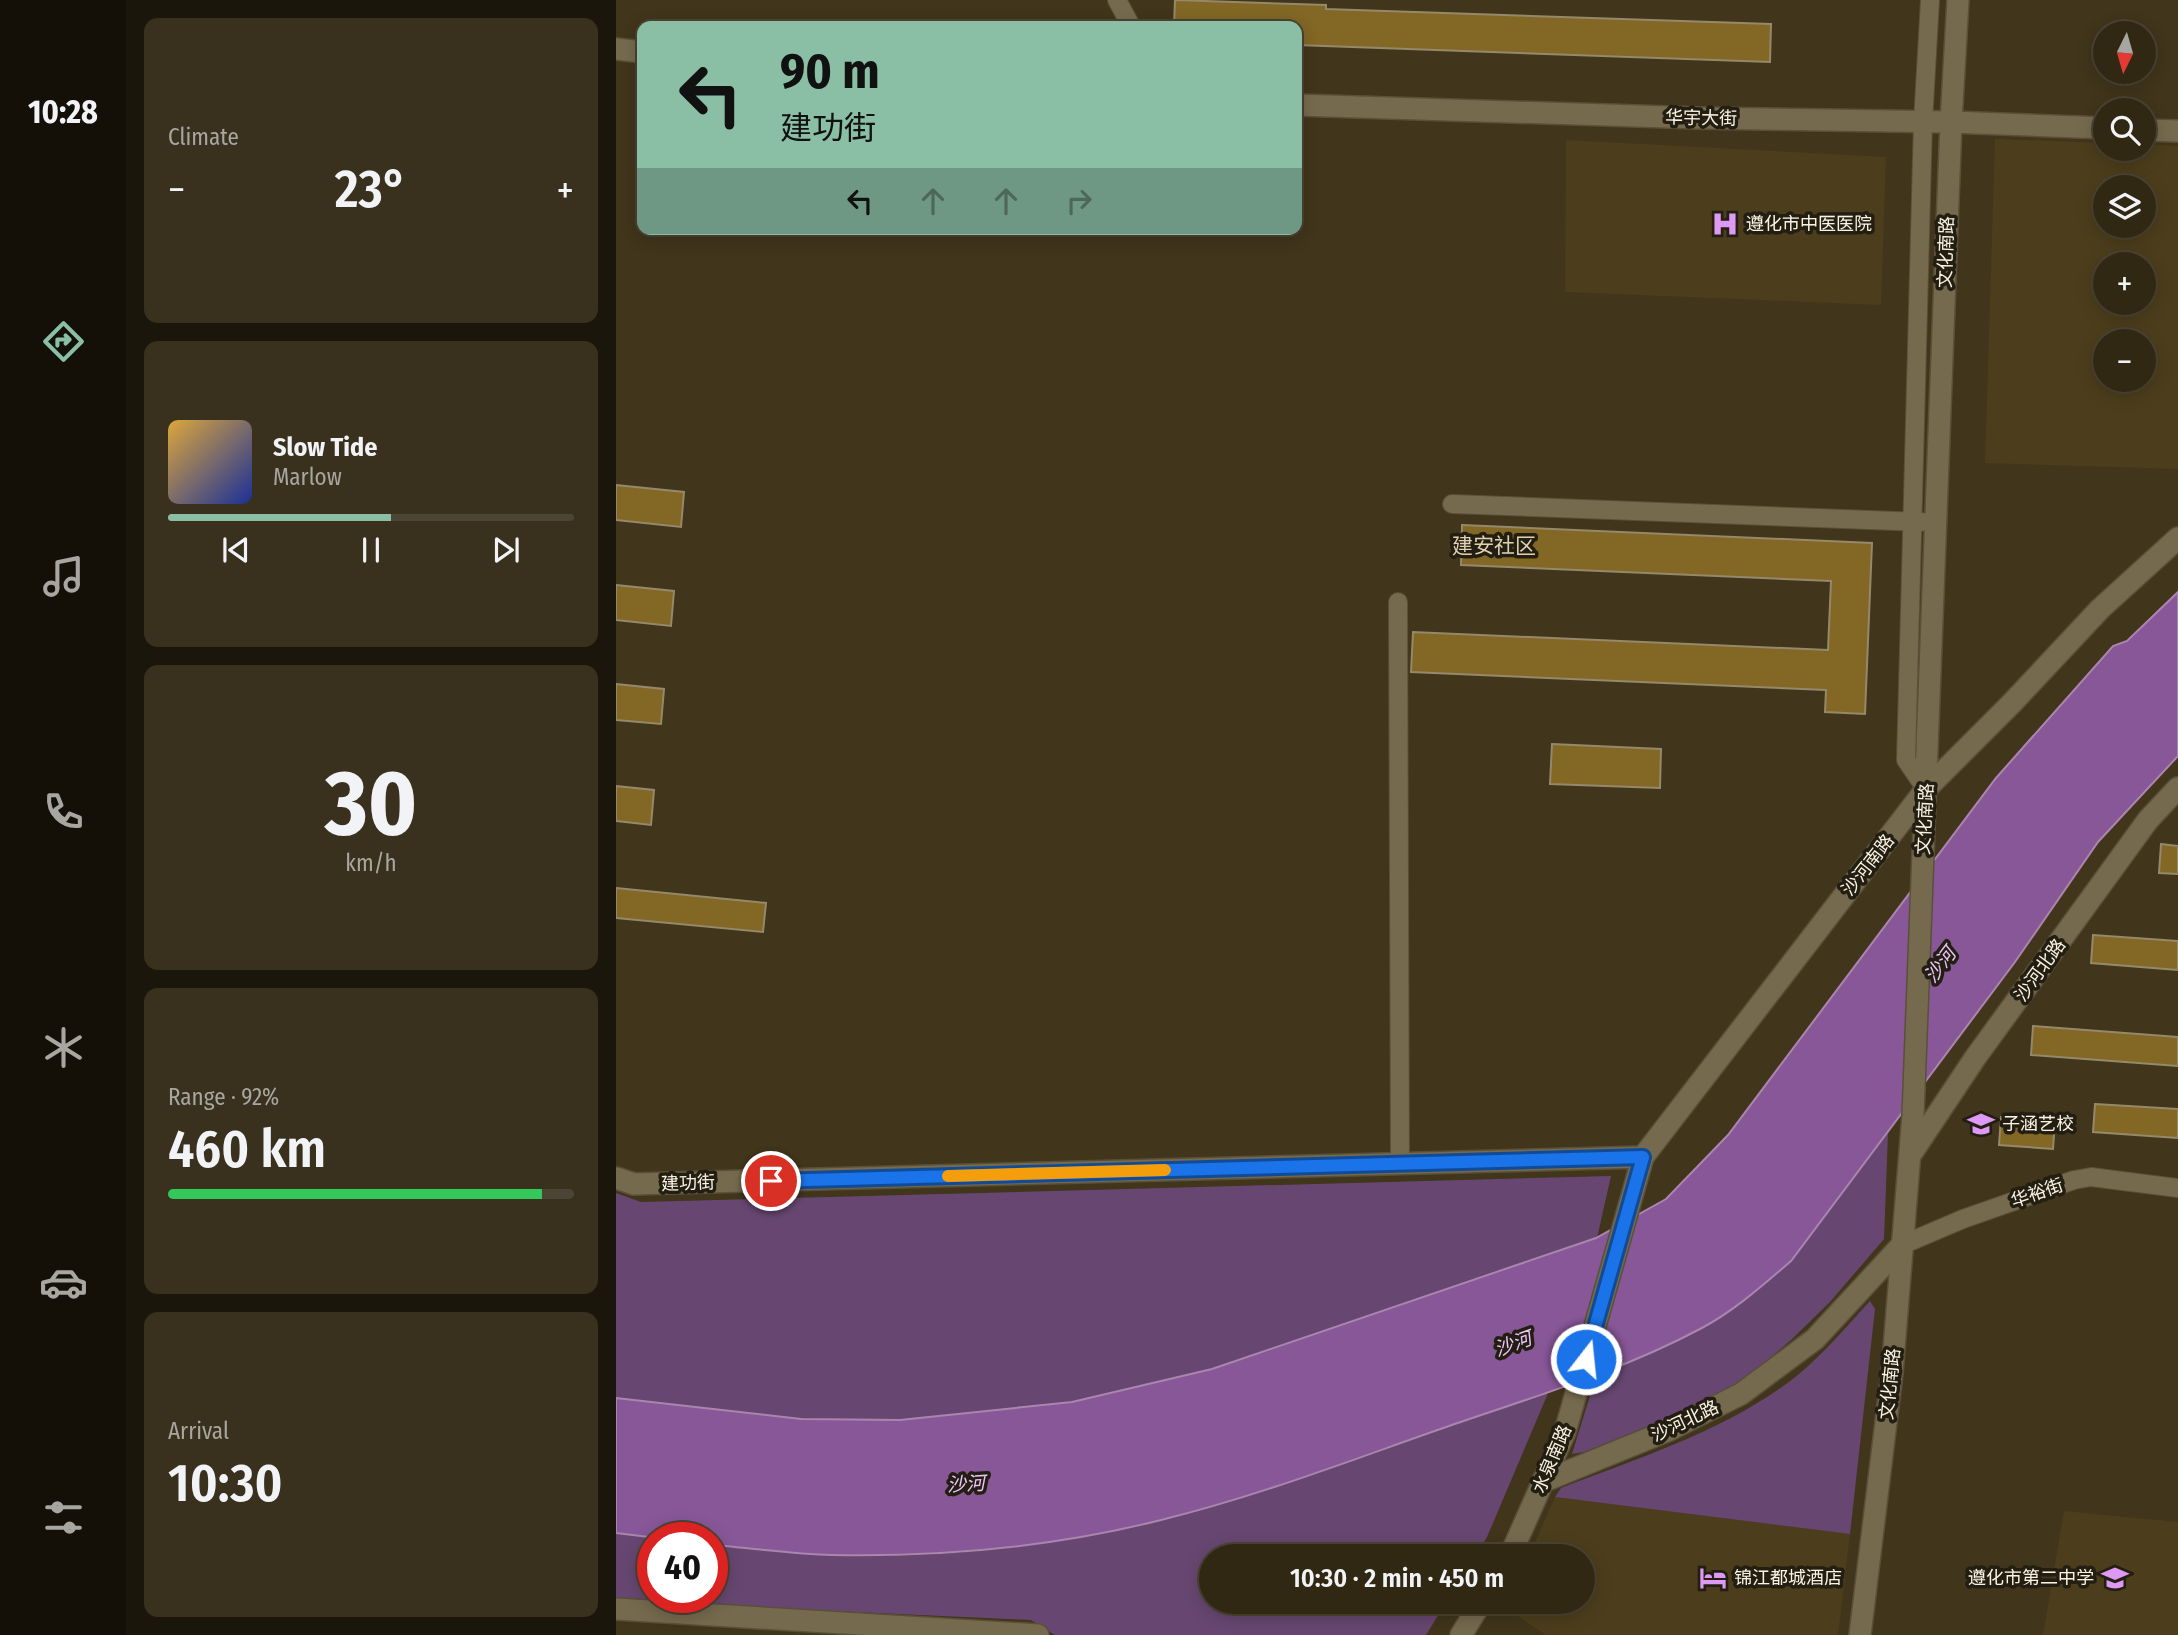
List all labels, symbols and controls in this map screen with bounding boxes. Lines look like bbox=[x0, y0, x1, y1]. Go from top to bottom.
north arrow bbox=[2093, 21, 2156, 84]
map controls bbox=[2093, 21, 2156, 392]
text: 90 m bbox=[780, 42, 880, 101]
icon: left bbox=[665, 49, 756, 140]
text: 10:28 bbox=[28, 93, 98, 131]
button: search bbox=[2093, 98, 2156, 161]
street label: 华宇大街 bbox=[1665, 106, 1737, 130]
text: 建功街 bbox=[780, 109, 876, 147]
text: Climate bbox=[168, 123, 239, 151]
text: 23° bbox=[335, 158, 407, 221]
text: − bbox=[168, 167, 185, 213]
text: + bbox=[557, 167, 574, 213]
button: layers bbox=[2093, 175, 2156, 238]
icon: left bbox=[841, 182, 879, 220]
icon: ahead bbox=[914, 182, 952, 220]
icon: ahead bbox=[987, 182, 1025, 220]
icon: right bbox=[1060, 182, 1098, 220]
hospital icon: 遵化市中医医院 bbox=[1710, 209, 1740, 239]
place label: 遵化市中医医院 bbox=[1746, 213, 1872, 235]
street label: 文化南路 bbox=[1934, 216, 1958, 288]
button: + bbox=[2093, 252, 2156, 315]
icon: directions bbox=[39, 317, 88, 366]
button: − bbox=[2093, 329, 2156, 392]
text: Slow Tide bbox=[273, 432, 377, 463]
text: Marlow bbox=[273, 463, 342, 491]
icon: previous bbox=[217, 531, 255, 569]
icon: pause bbox=[352, 531, 390, 569]
icon: next bbox=[487, 531, 525, 569]
district label: 建安社区 bbox=[1452, 533, 1536, 559]
icon: music bbox=[39, 552, 88, 601]
text: 30 bbox=[325, 749, 417, 858]
street label: 文化南路 bbox=[1912, 782, 1938, 856]
icon: phone bbox=[39, 787, 88, 836]
street label: 沙河南路 bbox=[1837, 830, 1899, 900]
text: km/h bbox=[345, 849, 397, 877]
street label: 沙河北路 bbox=[2010, 934, 2070, 1006]
water label: 沙河 bbox=[1919, 940, 1963, 987]
icon: climate bbox=[39, 1023, 88, 1072]
text: Range · 92% bbox=[168, 1083, 279, 1111]
school or university icon: 子涵艺校 bbox=[1966, 1109, 1996, 1139]
place label: 子涵艺校 bbox=[2002, 1113, 2074, 1135]
text: 460 km bbox=[168, 1118, 326, 1181]
pin bbox=[741, 1151, 801, 1211]
icon: arrive bbox=[752, 1162, 790, 1200]
street label: 建功街 bbox=[661, 1171, 715, 1195]
street label: 华裕街 bbox=[2008, 1174, 2066, 1212]
icon: car bbox=[39, 1258, 88, 1307]
position arrow bbox=[1549, 1322, 1623, 1396]
water label: 沙河 bbox=[1491, 1325, 1539, 1361]
street label: 文化南路 bbox=[1875, 1347, 1905, 1421]
street label: 沙河北路 bbox=[1648, 1396, 1722, 1446]
text: Arrival bbox=[168, 1417, 229, 1445]
street label: 水泉南路 bbox=[1528, 1422, 1576, 1496]
text: 10:30 bbox=[168, 1452, 283, 1515]
water label: 沙河 bbox=[946, 1471, 990, 1496]
icon: filters bbox=[39, 1493, 88, 1542]
speed limit sign: 40 bbox=[637, 1522, 728, 1613]
text: 10:30 · 2 min · 450 m bbox=[1290, 1563, 1504, 1594]
hotel icon: 锦江都城酒店 bbox=[1698, 1563, 1728, 1593]
school or university icon: 遵化市第二中学 bbox=[2100, 1563, 2130, 1593]
place label: 锦江都城酒店 bbox=[1734, 1567, 1842, 1589]
place label: 遵化市第二中学 bbox=[1968, 1567, 2094, 1589]

